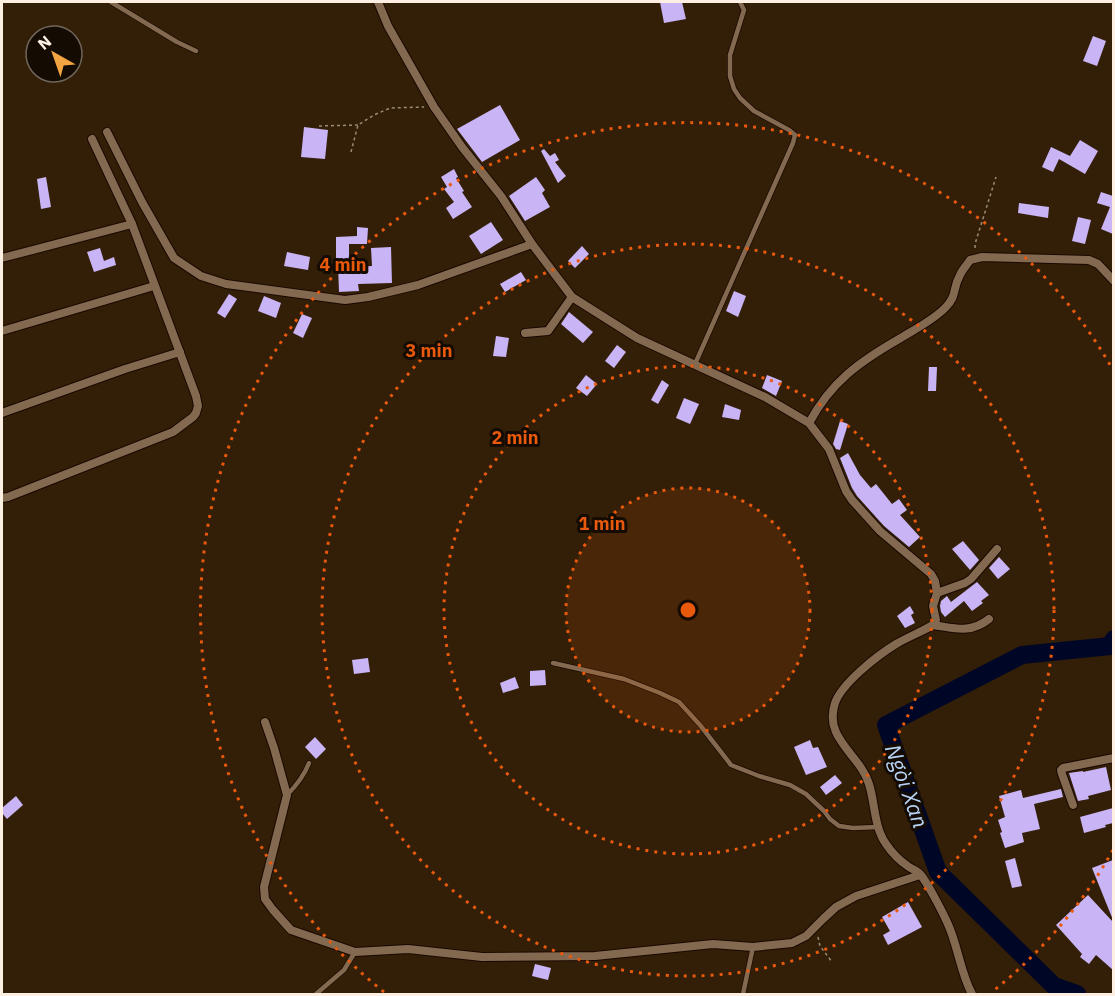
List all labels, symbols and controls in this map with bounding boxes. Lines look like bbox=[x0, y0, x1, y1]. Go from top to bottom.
north arrow bbox=[24, 24, 84, 84]
text: N bbox=[33, 31, 55, 54]
text: 4 min bbox=[319, 253, 367, 276]
text: 3 min bbox=[405, 339, 453, 362]
text: 2 min bbox=[491, 426, 539, 449]
text: 1 min bbox=[578, 512, 626, 535]
centre of rings bbox=[678, 600, 698, 620]
water label: Ngòi Xan bbox=[879, 740, 936, 832]

